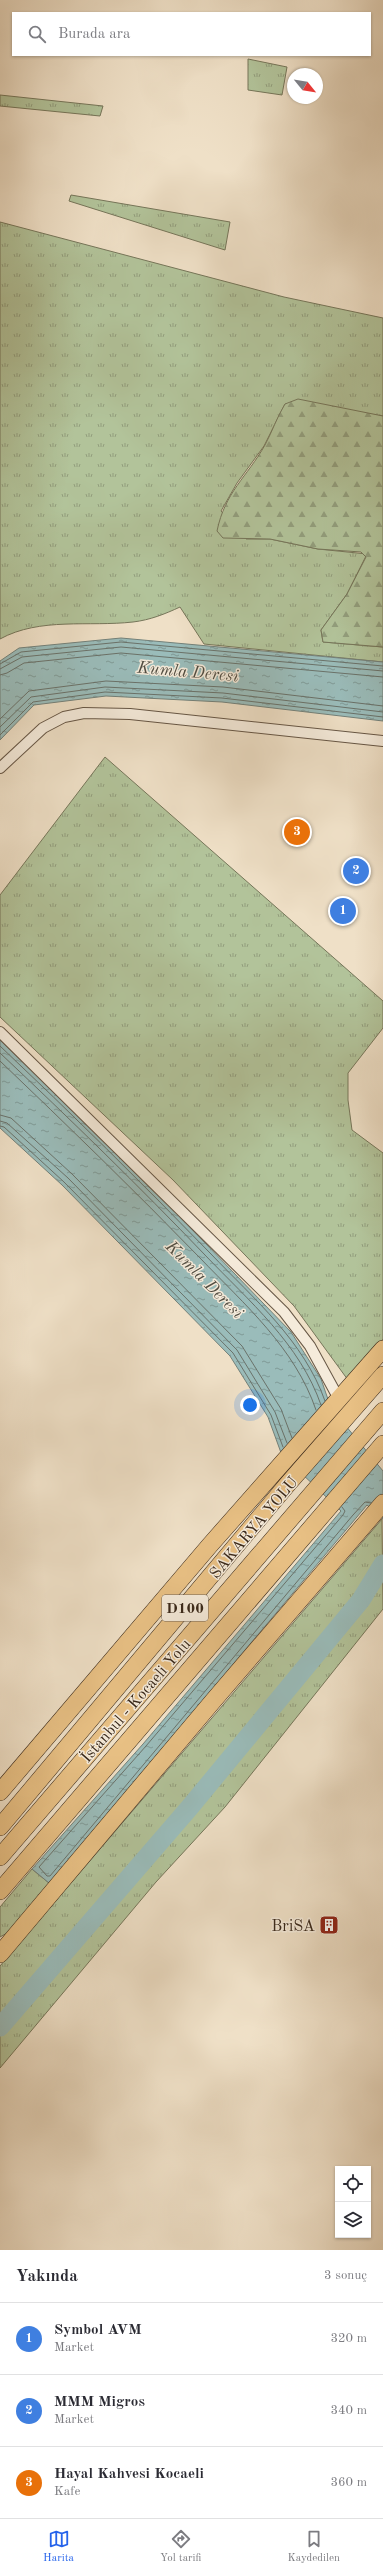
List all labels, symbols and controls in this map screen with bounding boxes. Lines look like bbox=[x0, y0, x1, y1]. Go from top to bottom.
search box bbox=[12, 12, 371, 56]
icon: search bbox=[26, 23, 48, 45]
text: Burada ara bbox=[58, 27, 130, 42]
north arrow bbox=[287, 68, 323, 104]
water label: Kumla Deresi bbox=[135, 659, 240, 685]
pin: 3 bbox=[284, 817, 310, 847]
pin: 2 bbox=[343, 856, 369, 886]
pin: 1 bbox=[330, 896, 356, 926]
water label: Kumla Deresi bbox=[161, 1237, 246, 1322]
your location bbox=[240, 1395, 260, 1415]
street label: SAKARYA YOLU bbox=[207, 1474, 302, 1582]
road number: D100 bbox=[162, 1595, 208, 1621]
street label: İstanbul - Kocaeli Yolu bbox=[76, 1633, 195, 1766]
building icon: BriSA bbox=[318, 1914, 340, 1936]
place label: BriSA bbox=[271, 1919, 315, 1935]
map controls bbox=[335, 2166, 371, 2238]
button: locate bbox=[335, 2166, 371, 2202]
button: layers bbox=[335, 2202, 371, 2238]
text: Yakında bbox=[16, 2268, 78, 2285]
text: 3 sonuç bbox=[324, 2269, 367, 2282]
text: Symbol AVM bbox=[54, 2323, 142, 2338]
text: 1 bbox=[25, 2332, 33, 2345]
text: 320 m bbox=[330, 2332, 367, 2345]
text: Market bbox=[54, 2341, 94, 2354]
text: MMM Migros bbox=[54, 2395, 145, 2410]
text: 2 bbox=[25, 2404, 33, 2417]
text: 340 m bbox=[330, 2404, 367, 2417]
text: Market bbox=[54, 2413, 94, 2426]
text: Hayal Kahvesi Kocaeli bbox=[54, 2467, 204, 2482]
text: 3 bbox=[25, 2476, 33, 2489]
text: 360 m bbox=[330, 2476, 367, 2489]
text: Kafe bbox=[54, 2485, 81, 2498]
tab: Harita bbox=[43, 2528, 74, 2566]
tab: Yol tarifi bbox=[160, 2528, 201, 2566]
tab: Kaydedilen bbox=[288, 2528, 340, 2566]

